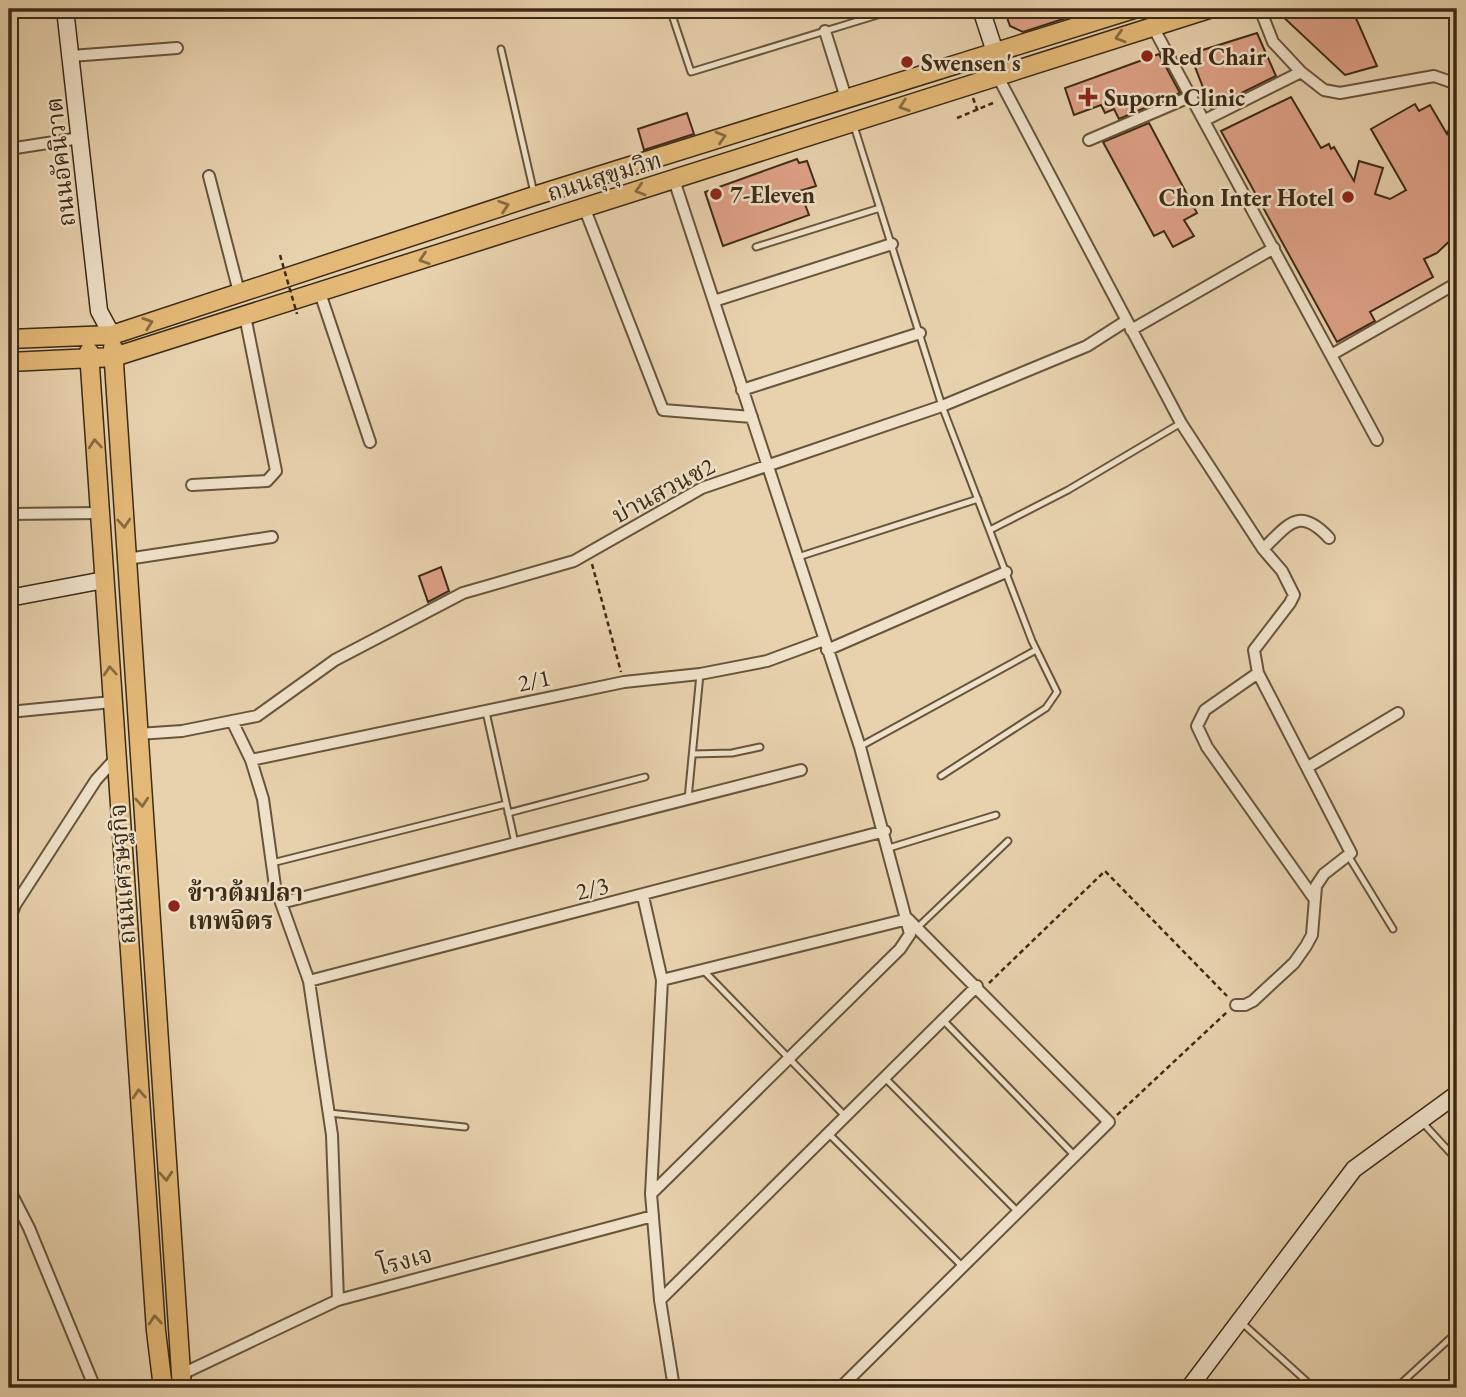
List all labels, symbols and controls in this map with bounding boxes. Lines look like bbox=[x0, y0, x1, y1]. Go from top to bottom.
one-way arrow bbox=[1115, 28, 1127, 43]
place label: Red Chair bbox=[1161, 41, 1266, 72]
place label: Swensen's bbox=[921, 47, 1021, 78]
marker: Red Chair bbox=[1139, 48, 1155, 64]
marker: Swensen's bbox=[899, 54, 915, 70]
place label: Suporn Clinic bbox=[1104, 82, 1245, 113]
marker: Suporn Clinic bbox=[1078, 87, 1098, 107]
street label: ถนนอัคนิวาต bbox=[38, 96, 82, 228]
one-way arrow bbox=[898, 98, 910, 112]
one-way arrow bbox=[714, 131, 727, 145]
street label: ถนนสุขุมวิท bbox=[543, 144, 665, 208]
place label: 7-Eleven bbox=[730, 179, 815, 210]
one-way arrow bbox=[635, 182, 647, 197]
place label: Chon Inter Hotel bbox=[1159, 182, 1334, 213]
marker: 7-Eleven bbox=[708, 186, 724, 202]
marker: Chon Inter Hotel bbox=[1340, 189, 1356, 205]
one-way arrow bbox=[498, 199, 510, 214]
one-way arrow bbox=[418, 251, 430, 265]
one-way arrow bbox=[142, 317, 154, 331]
one-way arrow bbox=[87, 438, 102, 449]
street label: บ่านสวนซ2 bbox=[606, 450, 720, 530]
one-way arrow bbox=[117, 518, 132, 529]
street label: 2/1 bbox=[515, 661, 553, 699]
one-way arrow bbox=[103, 665, 118, 676]
one-way arrow bbox=[134, 797, 149, 808]
street label: ถนนเศรษฐกิจ bbox=[102, 803, 142, 945]
street label: 2/3 bbox=[572, 869, 612, 907]
place label: ข้าวต้มปลา เทพจิตร bbox=[188, 877, 303, 936]
marker: ข้าวต้มปลา เทพจิตร bbox=[166, 898, 182, 914]
one-way arrow bbox=[132, 1088, 147, 1099]
one-way arrow bbox=[158, 1171, 173, 1182]
street label: โรงเจ bbox=[373, 1236, 436, 1282]
one-way arrow bbox=[148, 1315, 163, 1326]

